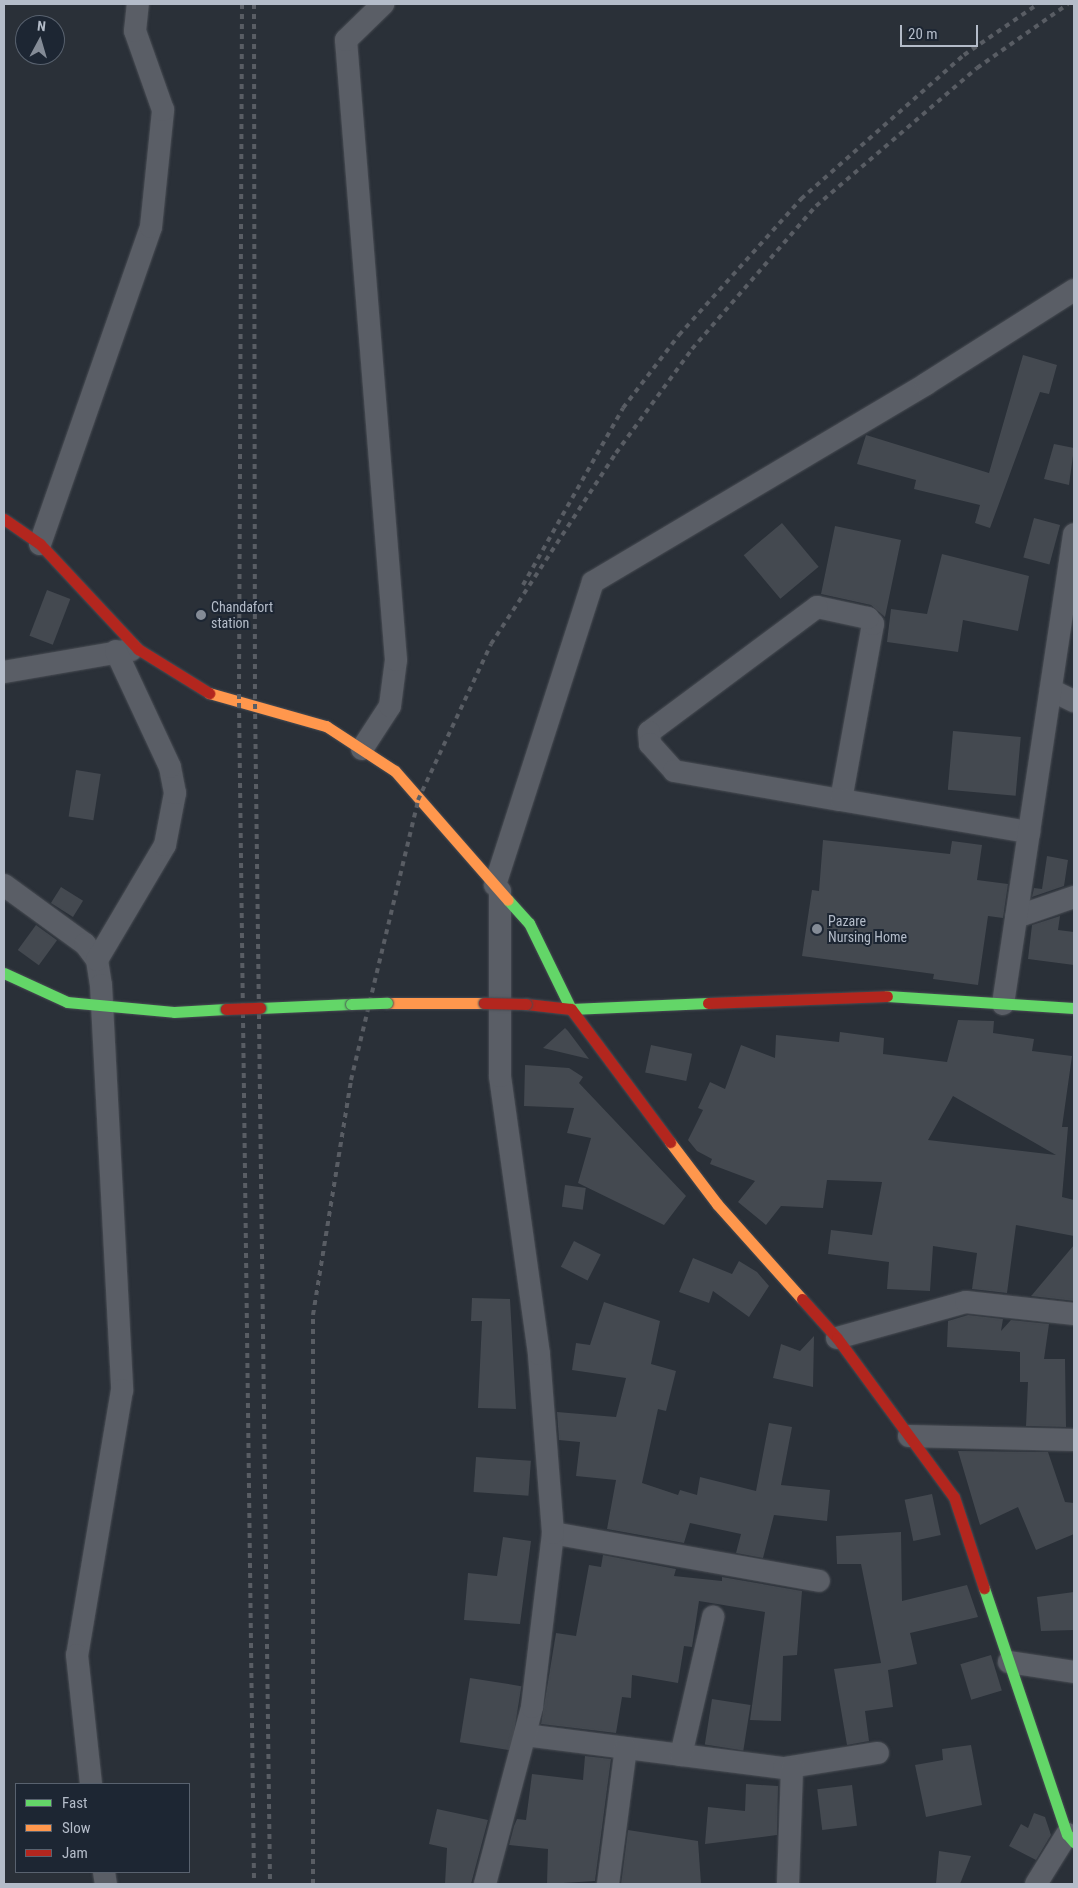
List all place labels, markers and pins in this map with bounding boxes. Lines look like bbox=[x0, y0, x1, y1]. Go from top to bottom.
place label: Chandafort station bbox=[211, 599, 273, 632]
marker: Chandafort station bbox=[195, 609, 207, 621]
place label: Pazare Nursing Home bbox=[828, 913, 907, 946]
marker: Pazare Nursing Home bbox=[810, 922, 824, 936]

